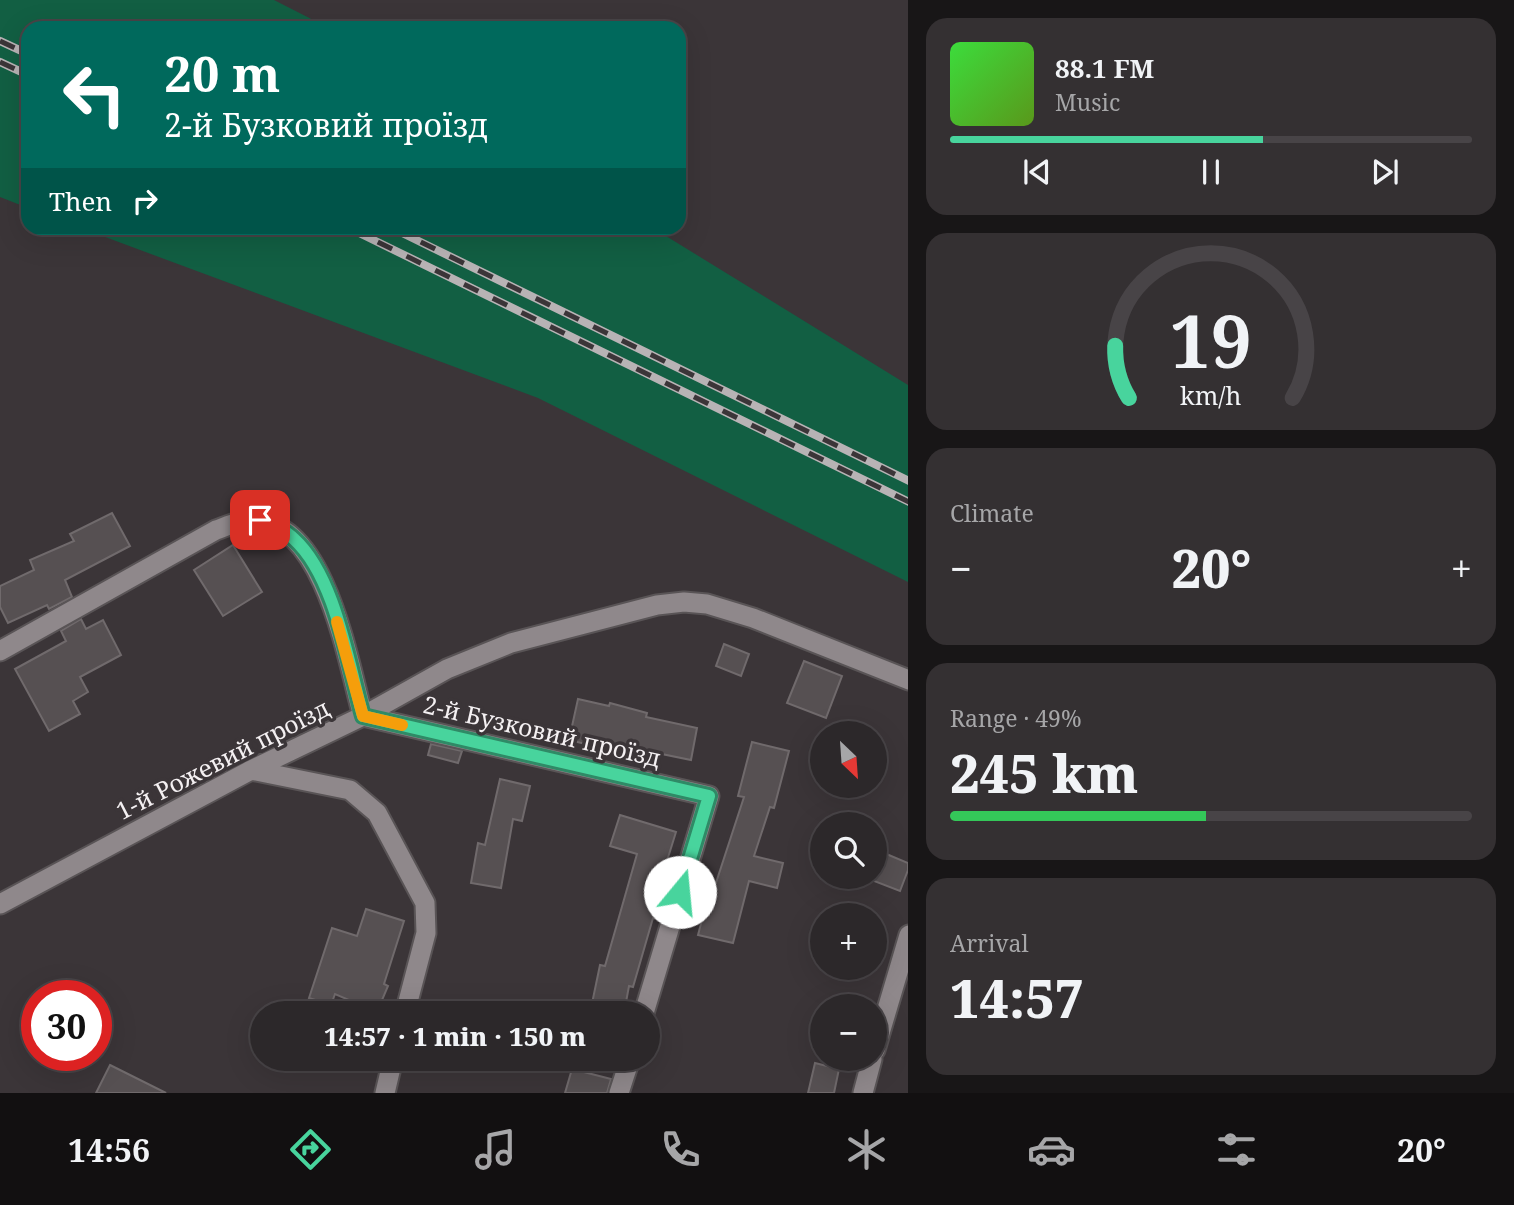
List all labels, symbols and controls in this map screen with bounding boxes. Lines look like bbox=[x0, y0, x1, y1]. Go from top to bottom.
text: 20 m bbox=[164, 40, 280, 106]
icon: left bbox=[49, 49, 140, 140]
text: 88.1 FM bbox=[1055, 50, 1154, 86]
text: Music bbox=[1055, 86, 1120, 118]
text: 2-й Бузковий проїзд bbox=[164, 103, 488, 146]
icon: previous bbox=[1018, 153, 1056, 191]
icon: pause bbox=[1192, 153, 1230, 191]
icon: next bbox=[1366, 153, 1404, 191]
icon: right bbox=[126, 182, 164, 220]
text: Then bbox=[49, 183, 112, 219]
text: 19 bbox=[1170, 290, 1252, 389]
text: km/h bbox=[1180, 377, 1242, 411]
pin bbox=[230, 490, 290, 550]
text: Climate bbox=[950, 497, 1034, 529]
icon: arrive bbox=[241, 501, 279, 539]
text: 20° bbox=[1171, 532, 1251, 603]
text: − bbox=[950, 542, 972, 594]
text: + bbox=[1451, 542, 1472, 594]
street label: 2-й Бузковий проїзд bbox=[420, 687, 664, 774]
street label: 1-й Рожевий проїзд bbox=[110, 691, 335, 827]
text: Range · 49% bbox=[950, 702, 1082, 734]
north arrow bbox=[810, 721, 887, 798]
map controls bbox=[810, 721, 887, 1071]
text: 245 km bbox=[950, 737, 1138, 808]
button: search bbox=[810, 812, 887, 889]
position arrow bbox=[643, 855, 717, 929]
button: + bbox=[810, 903, 887, 980]
text: Arrival bbox=[950, 927, 1029, 959]
text: 14:57 bbox=[950, 962, 1084, 1033]
speed limit sign: 30 bbox=[21, 980, 112, 1071]
button: − bbox=[810, 994, 887, 1071]
text: 14:57 · 1 min · 150 m bbox=[324, 1018, 586, 1054]
icon: directions bbox=[286, 1125, 335, 1174]
icon: music bbox=[471, 1125, 520, 1174]
icon: phone bbox=[656, 1125, 705, 1174]
icon: climate bbox=[842, 1125, 891, 1174]
icon: car bbox=[1027, 1125, 1076, 1174]
icon: filters bbox=[1212, 1125, 1261, 1174]
text: 14:56 bbox=[68, 1128, 150, 1171]
text: 20° bbox=[1397, 1128, 1446, 1171]

